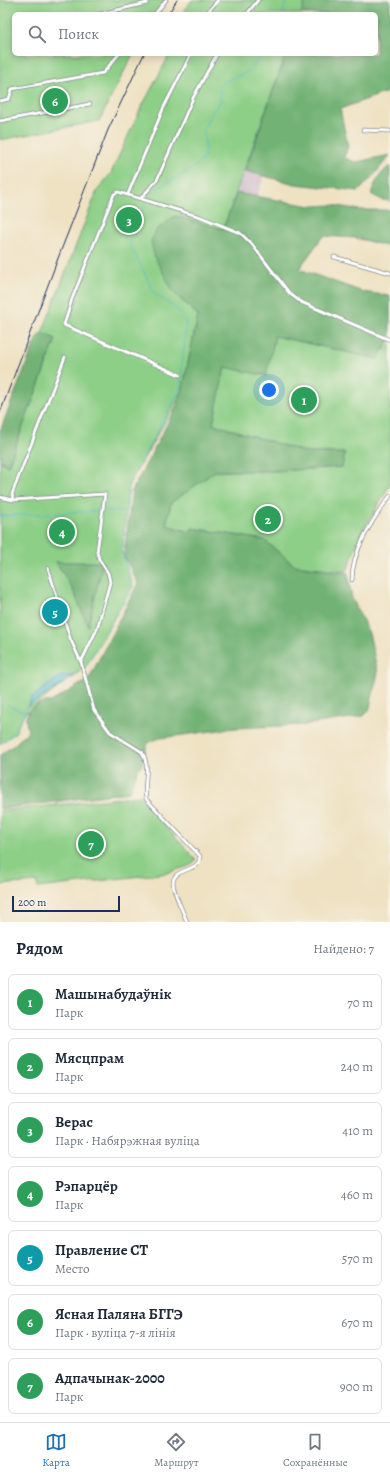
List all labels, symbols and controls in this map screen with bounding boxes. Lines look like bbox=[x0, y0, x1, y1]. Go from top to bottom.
search box bbox=[12, 12, 378, 56]
icon: search bbox=[26, 23, 48, 45]
text: Поиск bbox=[58, 24, 99, 44]
pin: 6 bbox=[42, 86, 68, 116]
pin: 3 bbox=[116, 205, 142, 235]
your location bbox=[259, 380, 279, 400]
pin: 1 bbox=[291, 385, 317, 415]
pin: 2 bbox=[255, 504, 281, 534]
pin: 4 bbox=[49, 517, 75, 547]
pin: 5 bbox=[42, 597, 68, 627]
pin: 7 bbox=[78, 829, 104, 859]
scale bar bbox=[12, 894, 120, 913]
text: 200 m bbox=[18, 895, 46, 910]
text: Рядом bbox=[16, 937, 63, 960]
text: Найдено: 7 bbox=[313, 940, 374, 957]
text: Машынабудаўнік bbox=[55, 984, 172, 1004]
text: 1 bbox=[28, 994, 32, 1011]
text: 70 m bbox=[347, 994, 373, 1011]
text: Парк bbox=[55, 1004, 84, 1021]
text: Мясцпрам bbox=[55, 1048, 124, 1068]
text: 2 bbox=[27, 1058, 33, 1075]
text: 240 m bbox=[341, 1058, 373, 1075]
text: Парк bbox=[55, 1068, 84, 1085]
text: Верас bbox=[55, 1112, 93, 1132]
text: 3 bbox=[27, 1122, 33, 1139]
text: 410 m bbox=[342, 1122, 373, 1139]
text: Парк · Набярэжная вуліца bbox=[55, 1132, 200, 1149]
text: Рэпарцёр bbox=[55, 1176, 118, 1196]
text: 4 bbox=[27, 1186, 33, 1203]
text: 460 m bbox=[341, 1186, 373, 1203]
text: Парк bbox=[55, 1196, 84, 1213]
text: Правление СТ bbox=[55, 1240, 148, 1260]
text: 5 bbox=[27, 1250, 33, 1267]
text: 570 m bbox=[342, 1250, 373, 1267]
text: Место bbox=[55, 1260, 90, 1277]
text: Ясная Паляна БГГЭ bbox=[55, 1304, 183, 1324]
text: 6 bbox=[27, 1314, 33, 1331]
text: 670 m bbox=[341, 1314, 373, 1331]
text: Парк · вуліца 7-я лінія bbox=[55, 1324, 176, 1341]
text: Адпачынак-2000 bbox=[55, 1368, 165, 1388]
text: 7 bbox=[27, 1378, 33, 1395]
text: 900 m bbox=[340, 1378, 373, 1395]
text: Парк bbox=[55, 1388, 84, 1405]
tab: Карта bbox=[42, 1431, 70, 1470]
tab: Маршрут bbox=[154, 1431, 199, 1470]
tab: Сохранённые bbox=[283, 1431, 348, 1470]

